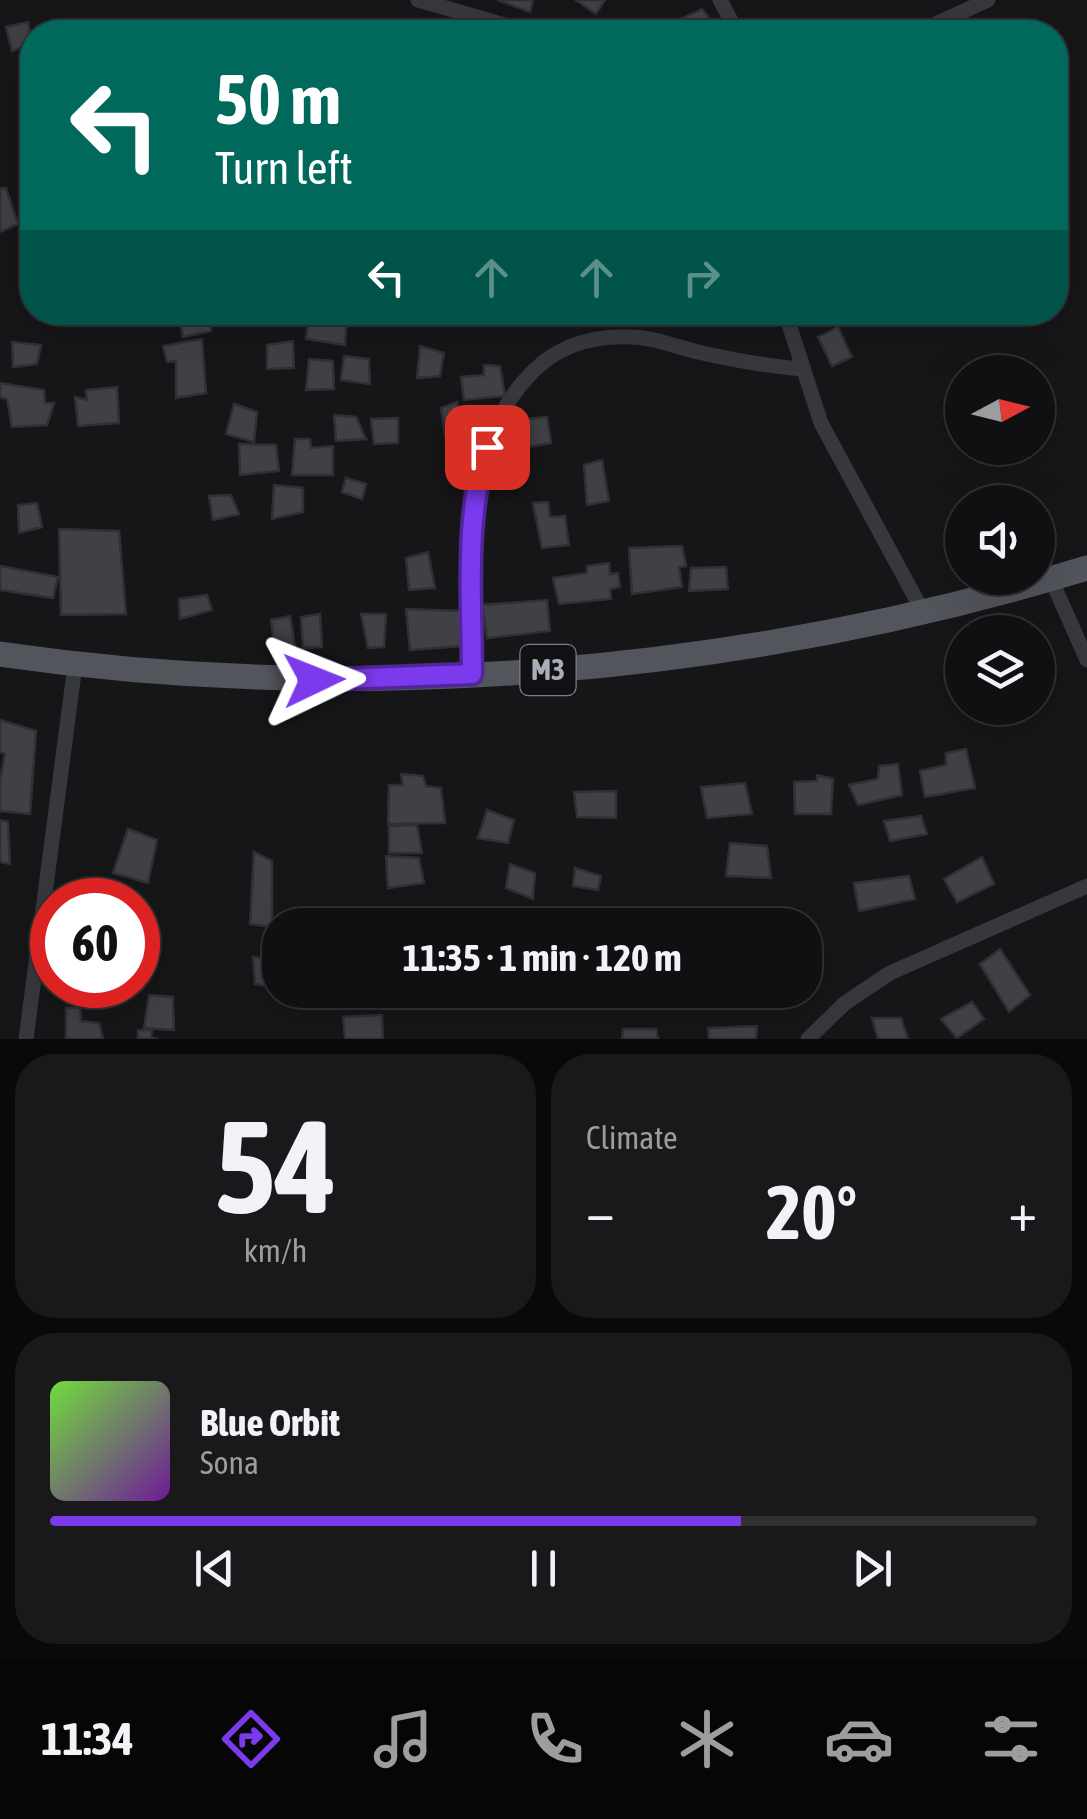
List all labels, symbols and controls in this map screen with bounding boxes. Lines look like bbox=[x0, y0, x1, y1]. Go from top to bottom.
text: 50 m bbox=[215, 59, 341, 139]
icon: left bbox=[50, 60, 180, 190]
text: Turn left bbox=[215, 142, 353, 194]
icon: left bbox=[359, 250, 414, 305]
icon: ahead bbox=[464, 250, 519, 305]
icon: ahead bbox=[569, 250, 624, 305]
icon: right bbox=[674, 250, 729, 305]
north arrow bbox=[945, 355, 1055, 465]
map controls bbox=[945, 355, 1055, 725]
pin bbox=[445, 405, 530, 490]
icon: arrive bbox=[460, 420, 515, 475]
button: sound bbox=[945, 485, 1055, 595]
button: layers bbox=[945, 615, 1055, 725]
position arrow bbox=[262, 628, 366, 732]
road number: M3 bbox=[520, 645, 576, 695]
speed limit sign: 60 bbox=[30, 878, 160, 1008]
text: 11:35 · 1 min · 120 m bbox=[402, 936, 682, 979]
text: 54 bbox=[214, 1092, 337, 1241]
text: Climate bbox=[586, 1119, 678, 1156]
text: 20° bbox=[766, 1169, 857, 1255]
text: − bbox=[586, 1180, 615, 1243]
text: + bbox=[1008, 1180, 1037, 1243]
text: km/h bbox=[244, 1232, 307, 1269]
text: Blue Orbit bbox=[200, 1401, 340, 1444]
text: Sona bbox=[200, 1444, 259, 1481]
icon: previous bbox=[187, 1541, 242, 1596]
icon: pause bbox=[516, 1541, 571, 1596]
icon: next bbox=[845, 1541, 900, 1596]
icon: directions bbox=[216, 1704, 286, 1774]
icon: music bbox=[368, 1704, 438, 1774]
icon: phone bbox=[520, 1704, 590, 1774]
icon: climate bbox=[672, 1704, 742, 1774]
icon: car bbox=[824, 1704, 894, 1774]
icon: filters bbox=[976, 1704, 1046, 1774]
text: 11:34 bbox=[41, 1713, 134, 1765]

